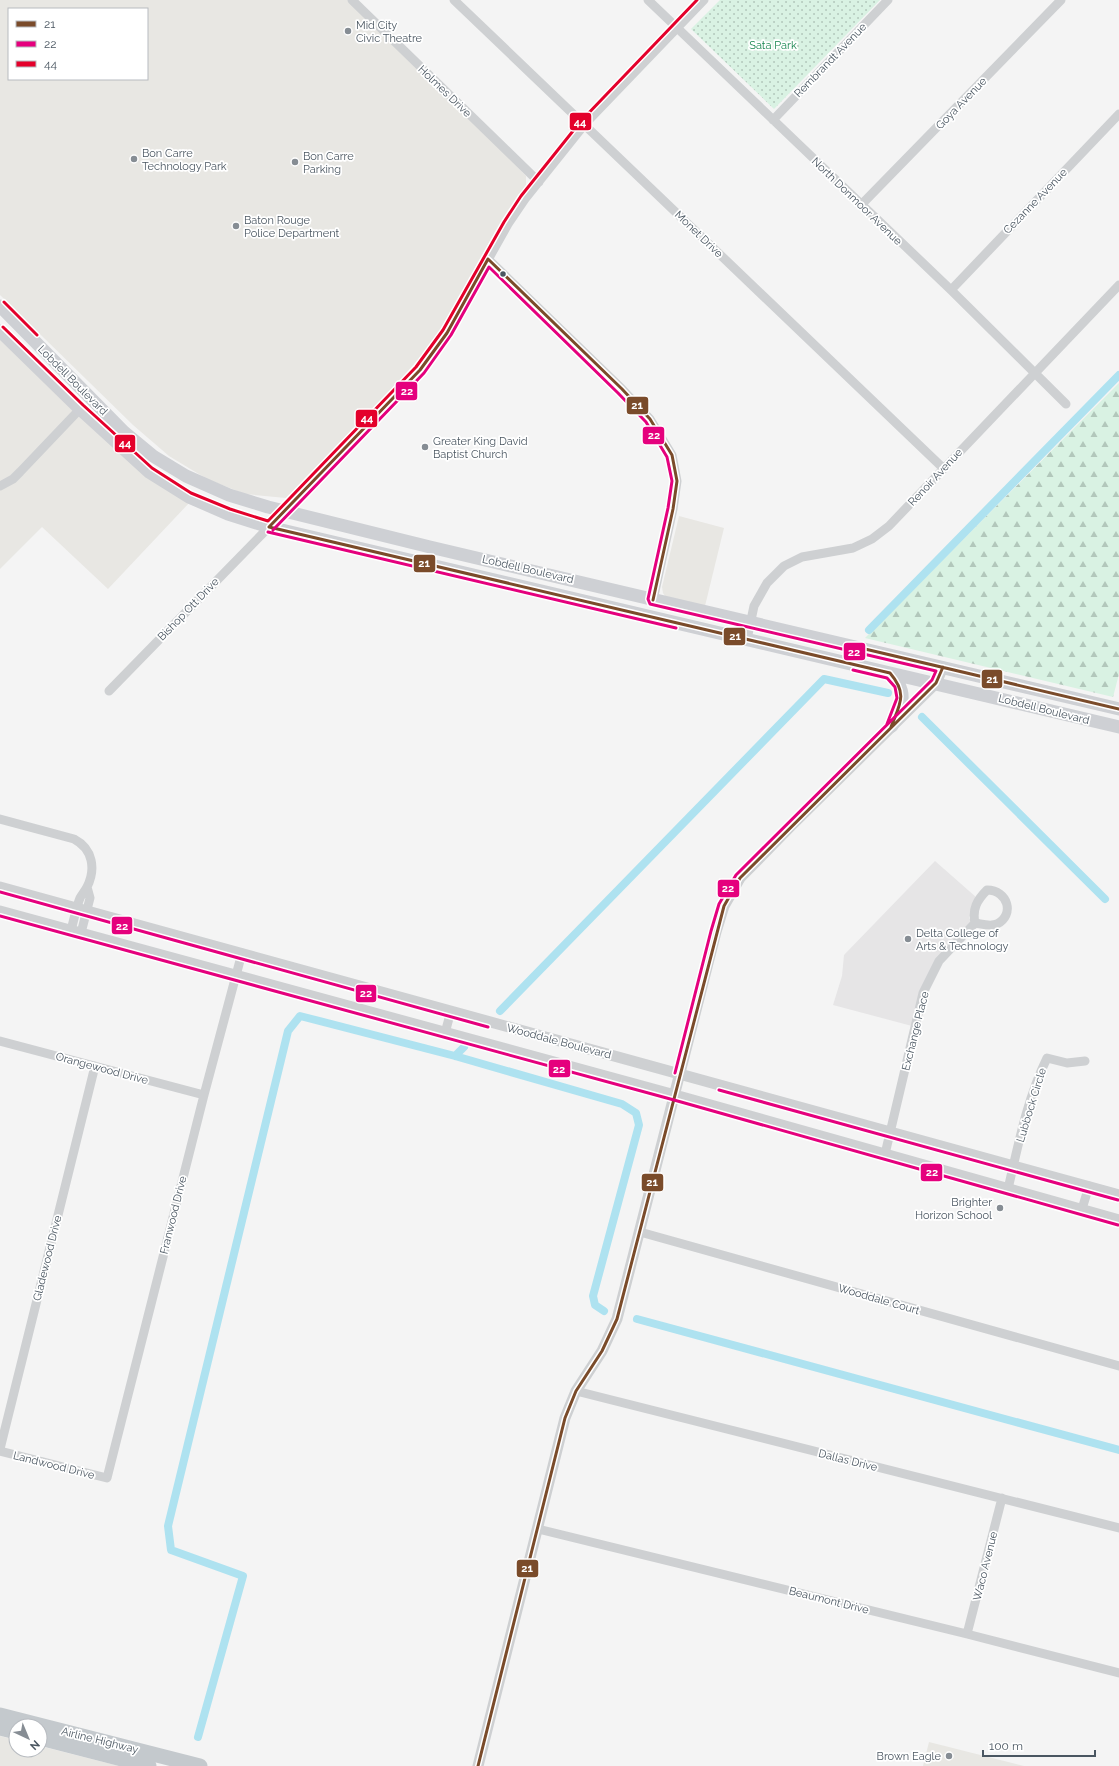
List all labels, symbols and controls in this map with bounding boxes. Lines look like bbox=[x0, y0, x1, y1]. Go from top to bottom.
legend bbox=[8, 8, 148, 80]
text: 21 bbox=[44, 17, 55, 31]
place label: Mid City Civic Theatre bbox=[356, 19, 423, 45]
street label: Rembrandt Avenue bbox=[792, 20, 870, 100]
marker: Mid City Civic Theatre bbox=[343, 26, 353, 36]
text: 22 bbox=[44, 37, 57, 51]
park label: Sata Park bbox=[749, 39, 797, 52]
text: 44 bbox=[44, 57, 58, 71]
street label: Holmes Drive bbox=[416, 63, 474, 120]
street label: Goya Avenue bbox=[933, 74, 990, 132]
line badge: 44 bbox=[569, 112, 592, 131]
text: 44 bbox=[574, 116, 586, 129]
place label: Bon Carre Technology Park bbox=[142, 147, 227, 173]
place label: Bon Carre Parking bbox=[303, 150, 354, 176]
marker: Bon Carre Technology Park bbox=[129, 154, 139, 164]
street label: North Donmoor Avenue bbox=[809, 155, 905, 248]
marker: Bon Carre Parking bbox=[290, 157, 300, 167]
street label: Cezanne Avenue bbox=[1001, 166, 1070, 237]
street label: Monet Drive bbox=[672, 208, 726, 261]
place label: Baton Rouge Police Department bbox=[244, 214, 339, 240]
marker: Baton Rouge Police Department bbox=[231, 221, 241, 231]
unlabelled marker bbox=[498, 269, 508, 279]
street label: Lobdell Boulevard bbox=[35, 343, 110, 418]
line badge: 22 bbox=[395, 381, 418, 401]
text: 22 bbox=[401, 385, 413, 398]
line badge: 21 bbox=[626, 396, 649, 415]
text: 21 bbox=[631, 399, 643, 412]
line badge: 44 bbox=[355, 409, 378, 428]
text: 44 bbox=[361, 412, 373, 425]
line badge: 22 bbox=[642, 426, 665, 445]
text: 22 bbox=[648, 429, 660, 442]
line badge: 44 bbox=[114, 434, 136, 453]
place label: Greater King David Baptist Church bbox=[433, 435, 528, 461]
text: 44 bbox=[119, 437, 131, 450]
marker: Greater King David Baptist Church bbox=[420, 442, 430, 452]
street label: Renoir Avenue bbox=[906, 446, 966, 509]
street label: Lobdell Boulevard bbox=[481, 553, 575, 586]
line badge: 21 bbox=[413, 554, 436, 573]
text: 21 bbox=[418, 557, 430, 570]
street label: Bishop Ott Drive bbox=[155, 575, 222, 643]
line badge: 21 bbox=[723, 627, 746, 646]
text: 21 bbox=[729, 630, 741, 643]
line badge: 22 bbox=[843, 642, 866, 661]
text: 22 bbox=[848, 646, 860, 659]
line badge: 21 bbox=[981, 669, 1003, 689]
text: 21 bbox=[986, 673, 998, 686]
street label: Lobdell Boulevard bbox=[997, 692, 1091, 727]
line badge: 22 bbox=[717, 879, 740, 898]
text: 22 bbox=[722, 882, 734, 895]
line badge: 22 bbox=[111, 916, 133, 935]
text: 22 bbox=[116, 920, 128, 933]
place label: Delta College of Arts & Technology bbox=[916, 927, 1009, 953]
marker: Delta College of Arts & Technology bbox=[903, 934, 913, 944]
line badge: 22 bbox=[355, 984, 377, 1003]
text: 22 bbox=[360, 987, 372, 1000]
street label: Exchange Place bbox=[899, 990, 932, 1072]
street label: Wooddale Boulevard bbox=[505, 1021, 613, 1062]
street label: Orangewood Drive bbox=[54, 1050, 150, 1087]
line badge: 22 bbox=[548, 1059, 571, 1078]
text: 22 bbox=[553, 1063, 565, 1076]
street label: Lubbock Circle bbox=[1014, 1066, 1049, 1144]
line badge: 22 bbox=[920, 1163, 943, 1182]
text: 22 bbox=[926, 1166, 938, 1179]
line badge: 21 bbox=[641, 1173, 664, 1192]
street label: Franwood Drive bbox=[158, 1174, 190, 1255]
text: 21 bbox=[646, 1176, 658, 1189]
place label: Brighter Horizon School bbox=[915, 1196, 992, 1222]
marker: Brighter Horizon School bbox=[995, 1203, 1005, 1213]
street label: Gladewood Drive bbox=[31, 1213, 65, 1302]
street label: Wooddale Court bbox=[837, 1282, 921, 1317]
street label: Dallas Drive bbox=[817, 1447, 879, 1474]
street label: Landwood Drive bbox=[12, 1449, 96, 1482]
street label: Waco Avenue bbox=[971, 1530, 1000, 1602]
line badge: 21 bbox=[516, 1559, 539, 1578]
text: 21 bbox=[521, 1562, 533, 1575]
street label: Beaumont Drive bbox=[787, 1584, 871, 1617]
north arrow bbox=[8, 1718, 48, 1758]
street label: Airline Highway bbox=[60, 1725, 140, 1756]
scale bar bbox=[983, 1732, 1095, 1758]
text: N bbox=[27, 1737, 42, 1752]
text: 100 m bbox=[989, 1739, 1023, 1753]
place label: Brown Eagle bbox=[877, 1750, 942, 1763]
marker: Brown Eagle bbox=[944, 1751, 954, 1761]

